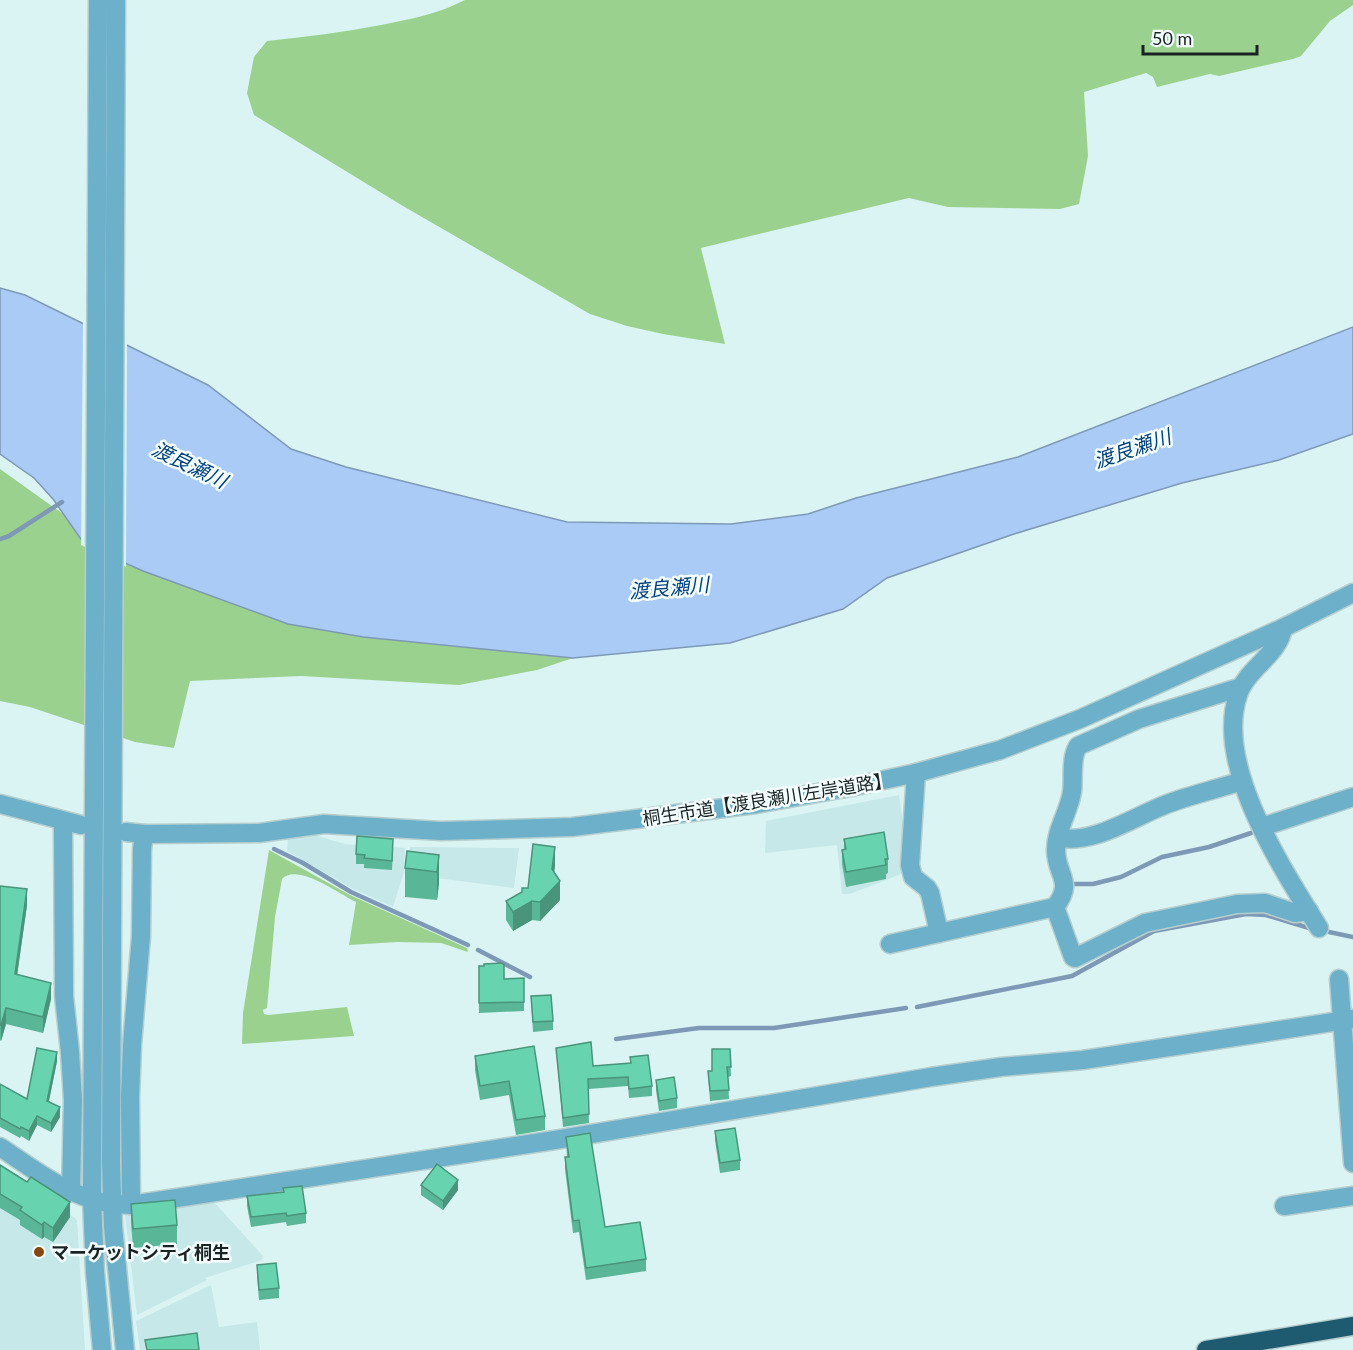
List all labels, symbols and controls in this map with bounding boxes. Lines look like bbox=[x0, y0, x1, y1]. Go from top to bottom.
scale bar bbox=[1143, 18, 1257, 56]
text: 50 m bbox=[1152, 27, 1192, 49]
water label: 渡良瀬川 bbox=[1090, 423, 1176, 472]
water label: 渡良瀬川 bbox=[149, 436, 233, 493]
water label: 渡良瀬川 bbox=[628, 571, 712, 602]
street label: 桐生市道【渡良瀬川左岸道路】 bbox=[641, 768, 893, 830]
place label: マーケットシティ桐生 bbox=[51, 1241, 230, 1263]
marker: マーケットシティ桐生 bbox=[32, 1245, 46, 1259]

